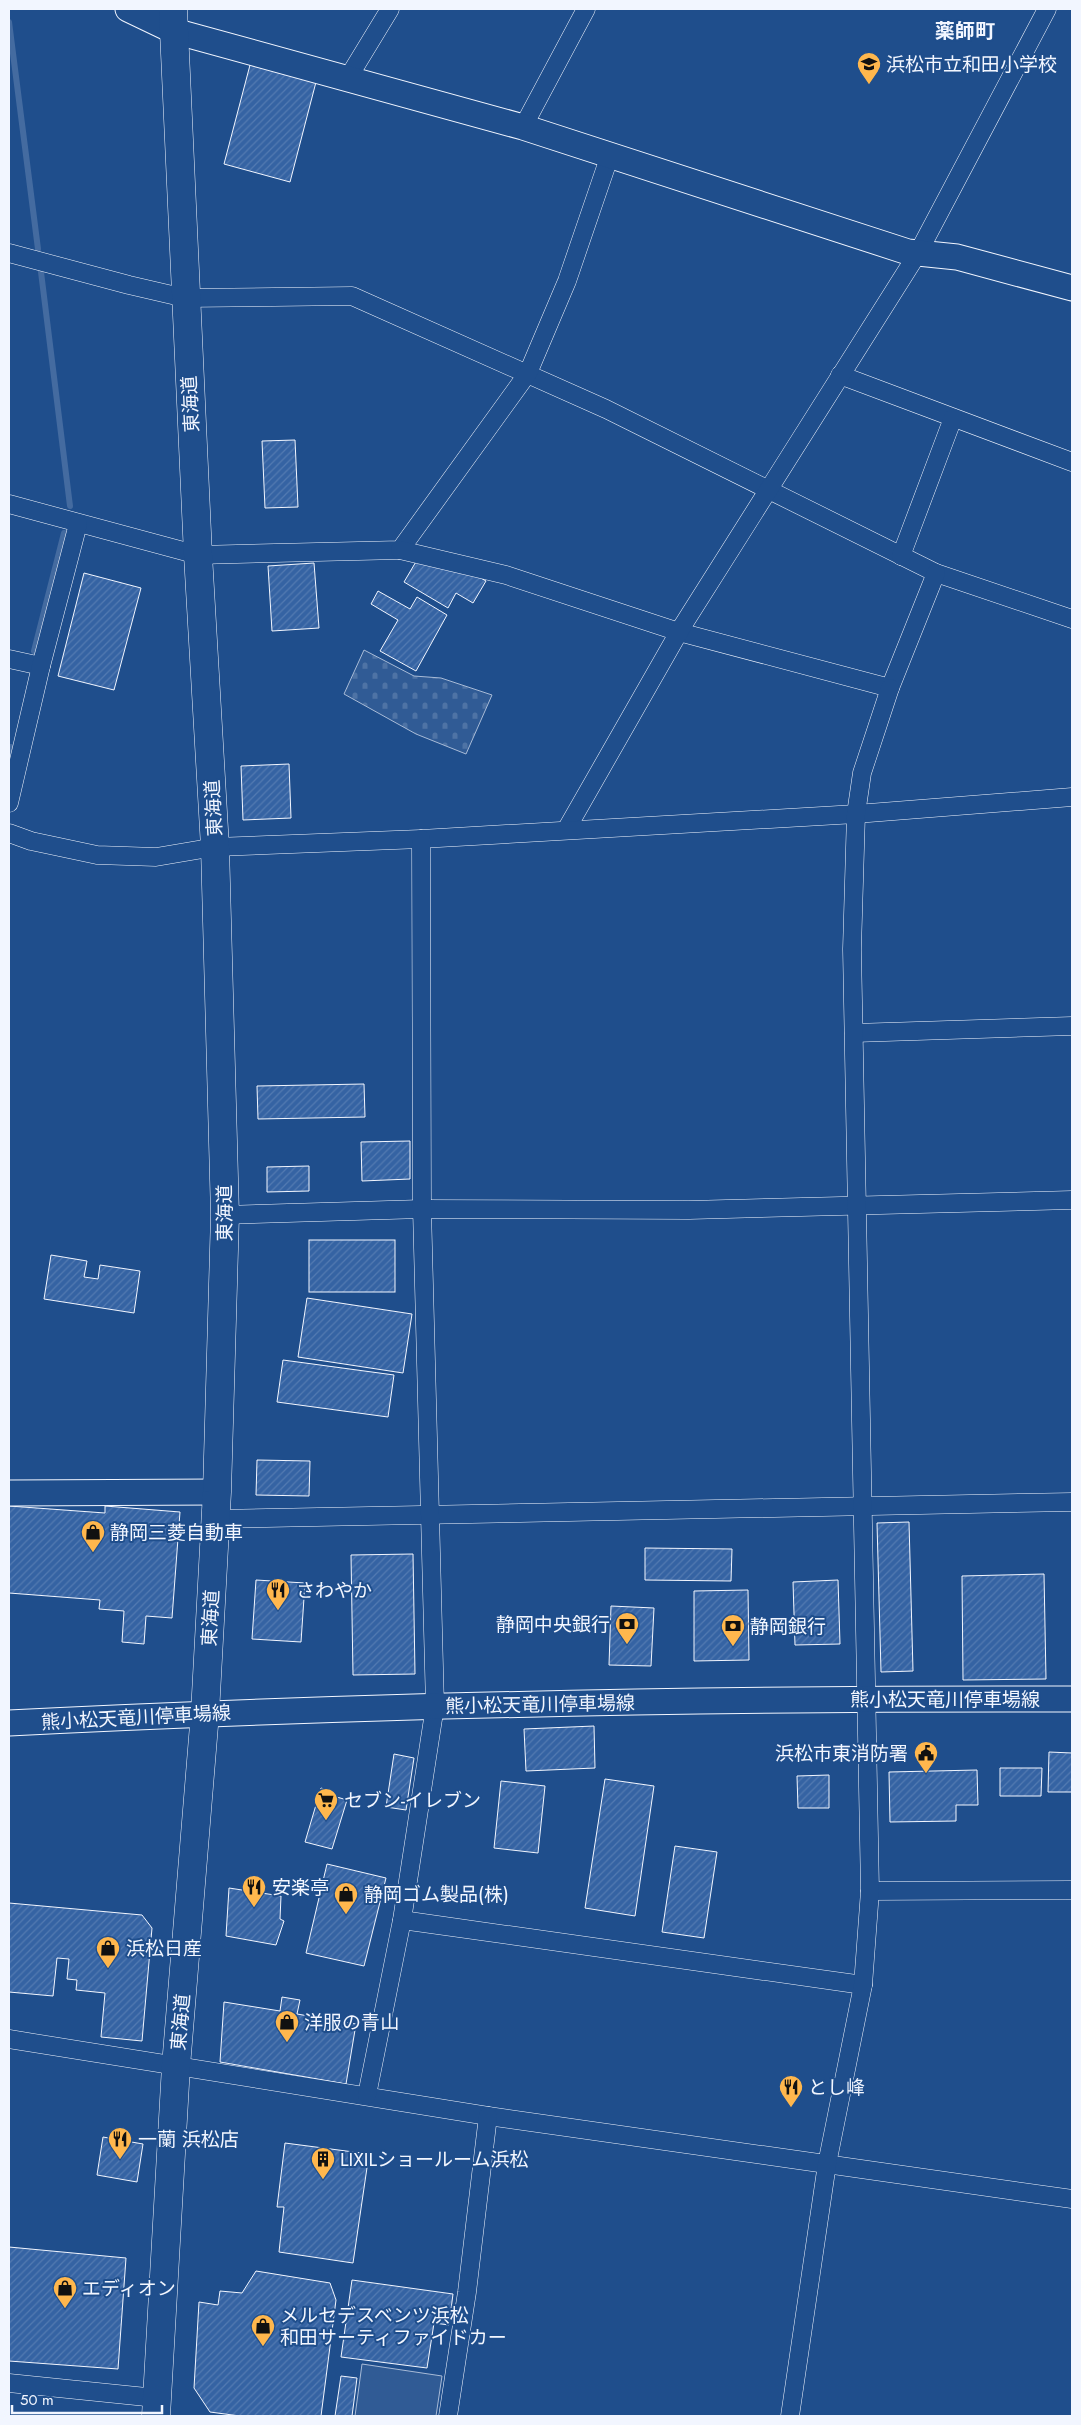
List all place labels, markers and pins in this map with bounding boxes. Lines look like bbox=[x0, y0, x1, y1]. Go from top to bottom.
school or university icon: 浜松市立和田小学校 bbox=[856, 51, 882, 85]
place label: 浜松市立和田小学校 bbox=[886, 51, 1057, 78]
shop icon: 静岡三菱自動車 bbox=[80, 1519, 106, 1553]
place label: 静岡三菱自動車 bbox=[110, 1519, 243, 1546]
restaurant icon: さわやか bbox=[265, 1577, 291, 1611]
place label: さわやか bbox=[296, 1577, 372, 1604]
place label: 静岡中央銀行 bbox=[496, 1611, 610, 1638]
bank icon: 静岡中央銀行 bbox=[614, 1611, 640, 1645]
bank icon: 静岡銀行 bbox=[720, 1613, 746, 1647]
place label: 静岡銀行 bbox=[750, 1613, 826, 1640]
place label: 浜松市東消防署 bbox=[775, 1740, 908, 1767]
public building icon: 浜松市東消防署 bbox=[913, 1740, 939, 1774]
supermarket icon: セブン-イレブン bbox=[313, 1787, 339, 1821]
place label: セブン-イレブン bbox=[344, 1787, 481, 1814]
restaurant icon: 安楽亭 bbox=[241, 1874, 267, 1908]
place label: 安楽亭 bbox=[272, 1874, 329, 1901]
shop icon: 静岡ゴム製品(株) bbox=[333, 1881, 359, 1915]
place label: 静岡ゴム製品(株) bbox=[364, 1881, 509, 1908]
shop icon: 浜松日産 bbox=[95, 1935, 121, 1969]
place label: 浜松日産 bbox=[126, 1935, 202, 1962]
shop icon: 洋服の青山 bbox=[274, 2009, 300, 2043]
place label: 洋服の青山 bbox=[304, 2009, 399, 2036]
restaurant icon: とし峰 bbox=[778, 2074, 804, 2108]
place label: とし峰 bbox=[808, 2074, 865, 2101]
restaurant icon: 一蘭 浜松店 bbox=[107, 2126, 133, 2160]
place label: 一蘭 浜松店 bbox=[138, 2126, 239, 2153]
building icon: LIXILショールーム浜松 bbox=[310, 2146, 336, 2180]
place label: LIXILショールーム浜松 bbox=[340, 2146, 528, 2173]
shop icon: エディオン bbox=[52, 2275, 78, 2309]
place label: エディオン bbox=[82, 2275, 176, 2302]
place label: メルセデスベンツ浜松 和田サーティファイドカー bbox=[280, 2302, 507, 2351]
shop icon: メルセデスベンツ浜松 和田サーティファイドカー bbox=[250, 2313, 276, 2347]

